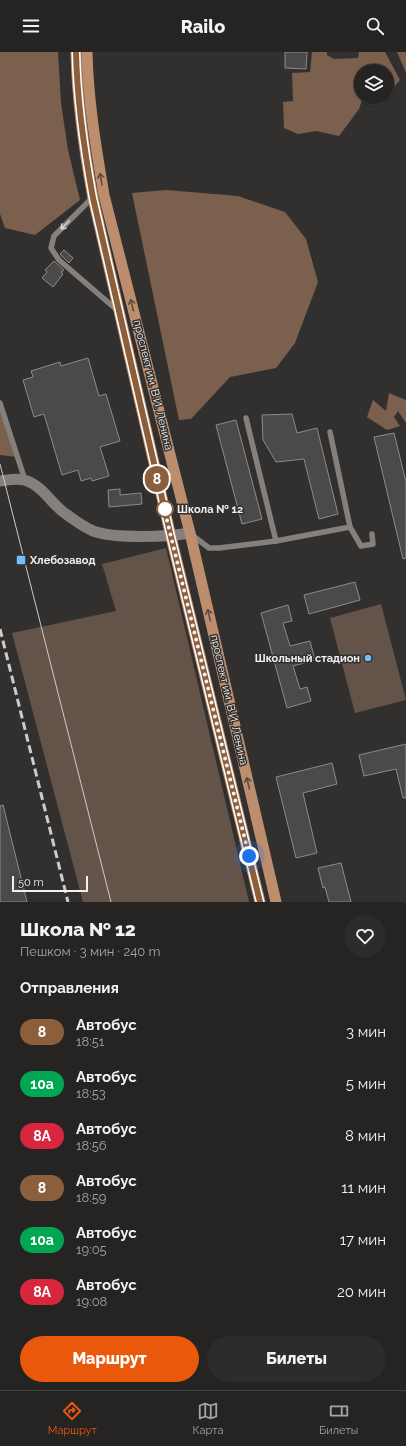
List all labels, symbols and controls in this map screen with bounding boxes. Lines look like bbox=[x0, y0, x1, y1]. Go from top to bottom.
icon: menu bbox=[20, 15, 42, 37]
icon: search bbox=[364, 15, 386, 37]
text: Railo bbox=[181, 16, 225, 37]
map controls bbox=[354, 64, 394, 104]
button: layers bbox=[354, 64, 394, 104]
one-way arrow bbox=[97, 173, 105, 186]
one-way arrow bbox=[60, 220, 70, 230]
one-way arrow bbox=[128, 299, 136, 312]
street label: проспект им. В.И. Ленина bbox=[131, 319, 175, 451]
line badge: 8 bbox=[144, 466, 170, 492]
text: 8 bbox=[153, 471, 161, 487]
marker: Школа № 12 bbox=[156, 500, 174, 518]
place label: Школа № 12 bbox=[177, 503, 243, 516]
marker: Хлебозавод bbox=[15, 554, 27, 566]
place label: Хлебозавод bbox=[29, 554, 95, 567]
one-way arrow bbox=[205, 609, 213, 622]
street label: проспект им. В.И. Ленина bbox=[208, 633, 250, 767]
place label: Школьный стадион bbox=[255, 652, 360, 665]
marker: Школьный стадион bbox=[363, 653, 373, 663]
one-way arrow bbox=[244, 777, 251, 790]
your location bbox=[239, 846, 259, 866]
scale bar bbox=[12, 874, 88, 893]
text: 50 m bbox=[18, 876, 44, 889]
button: heart bbox=[344, 915, 386, 957]
text: Школа № 12 bbox=[20, 918, 136, 940]
text: Пешком · 3 мин · 240 m bbox=[20, 944, 160, 959]
text: Отправления bbox=[20, 979, 119, 997]
text: Автобус bbox=[76, 1016, 137, 1034]
text: 3 мин bbox=[346, 1023, 386, 1041]
text: 8 bbox=[38, 1024, 46, 1040]
text: 18:51 bbox=[76, 1034, 104, 1049]
text: Автобус bbox=[76, 1068, 137, 1086]
text: 5 мин bbox=[346, 1075, 386, 1093]
text: 10а bbox=[30, 1076, 54, 1092]
text: 18:53 bbox=[76, 1086, 106, 1101]
text: Автобус bbox=[76, 1120, 137, 1138]
text: 8 мин bbox=[345, 1127, 386, 1145]
text: 8А bbox=[33, 1128, 51, 1144]
text: 18:56 bbox=[76, 1138, 107, 1153]
text: Автобус bbox=[76, 1172, 137, 1190]
text: 11 мин bbox=[341, 1179, 386, 1197]
text: 8 bbox=[38, 1180, 46, 1196]
text: 18:59 bbox=[76, 1190, 106, 1205]
text: Автобус bbox=[76, 1224, 137, 1242]
text: 17 мин bbox=[340, 1231, 386, 1249]
text: 10а bbox=[30, 1232, 54, 1248]
text: 19:05 bbox=[76, 1242, 107, 1257]
text: Автобус bbox=[76, 1276, 137, 1294]
text: 20 мин bbox=[337, 1283, 386, 1301]
text: 8А bbox=[33, 1284, 51, 1300]
text: 19:08 bbox=[76, 1294, 107, 1309]
button: Маршрут bbox=[20, 1336, 199, 1382]
button: Билеты bbox=[207, 1336, 386, 1382]
tab: Маршрут bbox=[48, 1400, 97, 1437]
tab: Карта bbox=[192, 1400, 223, 1437]
tab: Билеты bbox=[319, 1400, 358, 1437]

